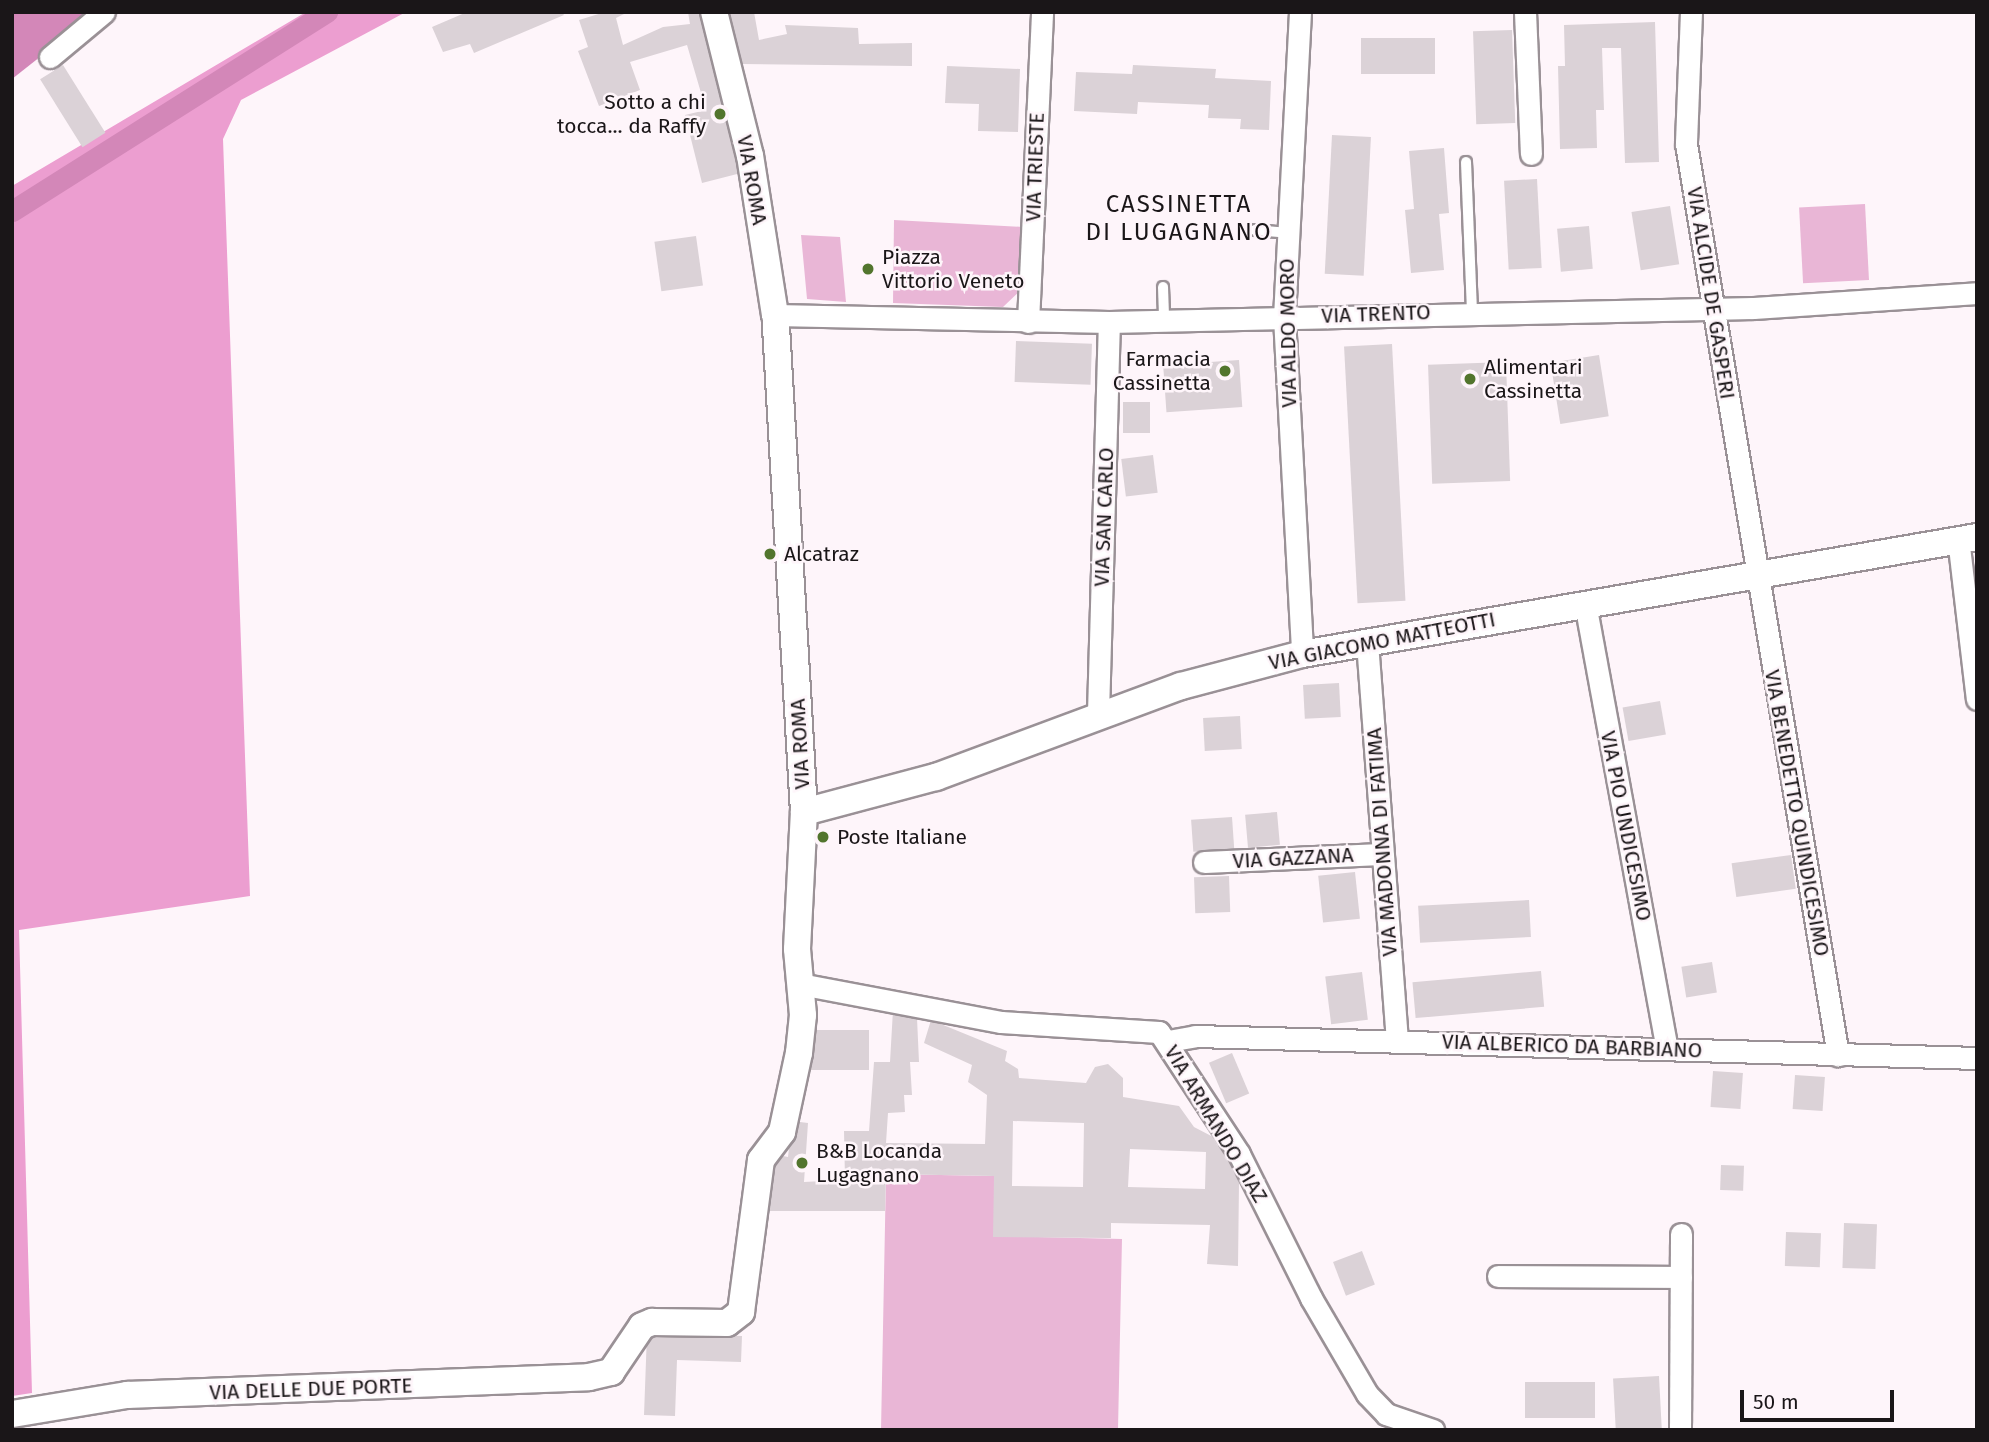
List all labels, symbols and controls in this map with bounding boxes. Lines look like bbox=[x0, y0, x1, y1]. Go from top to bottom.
place label: Sotto a chi tocca... da Raffy bbox=[557, 89, 706, 139]
marker: Sotto a chi tocca... da Raffy bbox=[712, 106, 728, 122]
street label: VIA TRIESTE bbox=[1020, 112, 1050, 222]
street label: VIA ROMA bbox=[732, 133, 772, 227]
street label: VIA ALCIDE DE GASPERI bbox=[1682, 185, 1740, 401]
district label: CASSINETTA DI LUGAGNANO bbox=[1087, 191, 1271, 247]
place label: Piazza Vittorio Veneto bbox=[882, 244, 1024, 294]
street label: VIA ALDO MORO bbox=[1274, 258, 1302, 408]
marker: Piazza Vittorio Veneto bbox=[860, 261, 876, 277]
street label: VIA TRENTO bbox=[1321, 300, 1431, 328]
place label: Farmacia Cassinetta bbox=[1113, 346, 1211, 396]
place label: Alimentari Cassinetta bbox=[1484, 354, 1583, 404]
marker: Farmacia Cassinetta bbox=[1217, 363, 1233, 379]
marker: Alimentari Cassinetta bbox=[1462, 371, 1478, 387]
street label: VIA SAN CARLO bbox=[1089, 447, 1119, 587]
place label: Alcatraz bbox=[784, 541, 859, 567]
marker: Alcatraz bbox=[762, 546, 778, 562]
street label: VIA GIACOMO MATTEOTTI bbox=[1267, 607, 1497, 675]
street label: VIA BENEDETTO QUINDICESIMO bbox=[1759, 668, 1835, 958]
street label: VIA ROMA bbox=[785, 698, 815, 790]
street label: VIA MADONNA DI FATIMA bbox=[1361, 727, 1403, 957]
street label: VIA PIO UNDICESIMO bbox=[1595, 729, 1657, 923]
place label: Poste Italiane bbox=[837, 824, 967, 850]
marker: Poste Italiane bbox=[815, 829, 831, 845]
street label: VIA GAZZANA bbox=[1232, 842, 1354, 874]
street label: VIA ALBERICO DA BARBIANO bbox=[1441, 1029, 1703, 1063]
street label: VIA ARMANDO DIAZ bbox=[1159, 1041, 1273, 1207]
place label: B&B Locanda Lugagnano bbox=[816, 1138, 942, 1188]
marker: B&B Locanda Lugagnano bbox=[794, 1155, 810, 1171]
street label: VIA DELLE DUE PORTE bbox=[209, 1373, 413, 1405]
scale bar bbox=[1744, 1376, 1898, 1420]
text: 50 m bbox=[1753, 1389, 1799, 1415]

